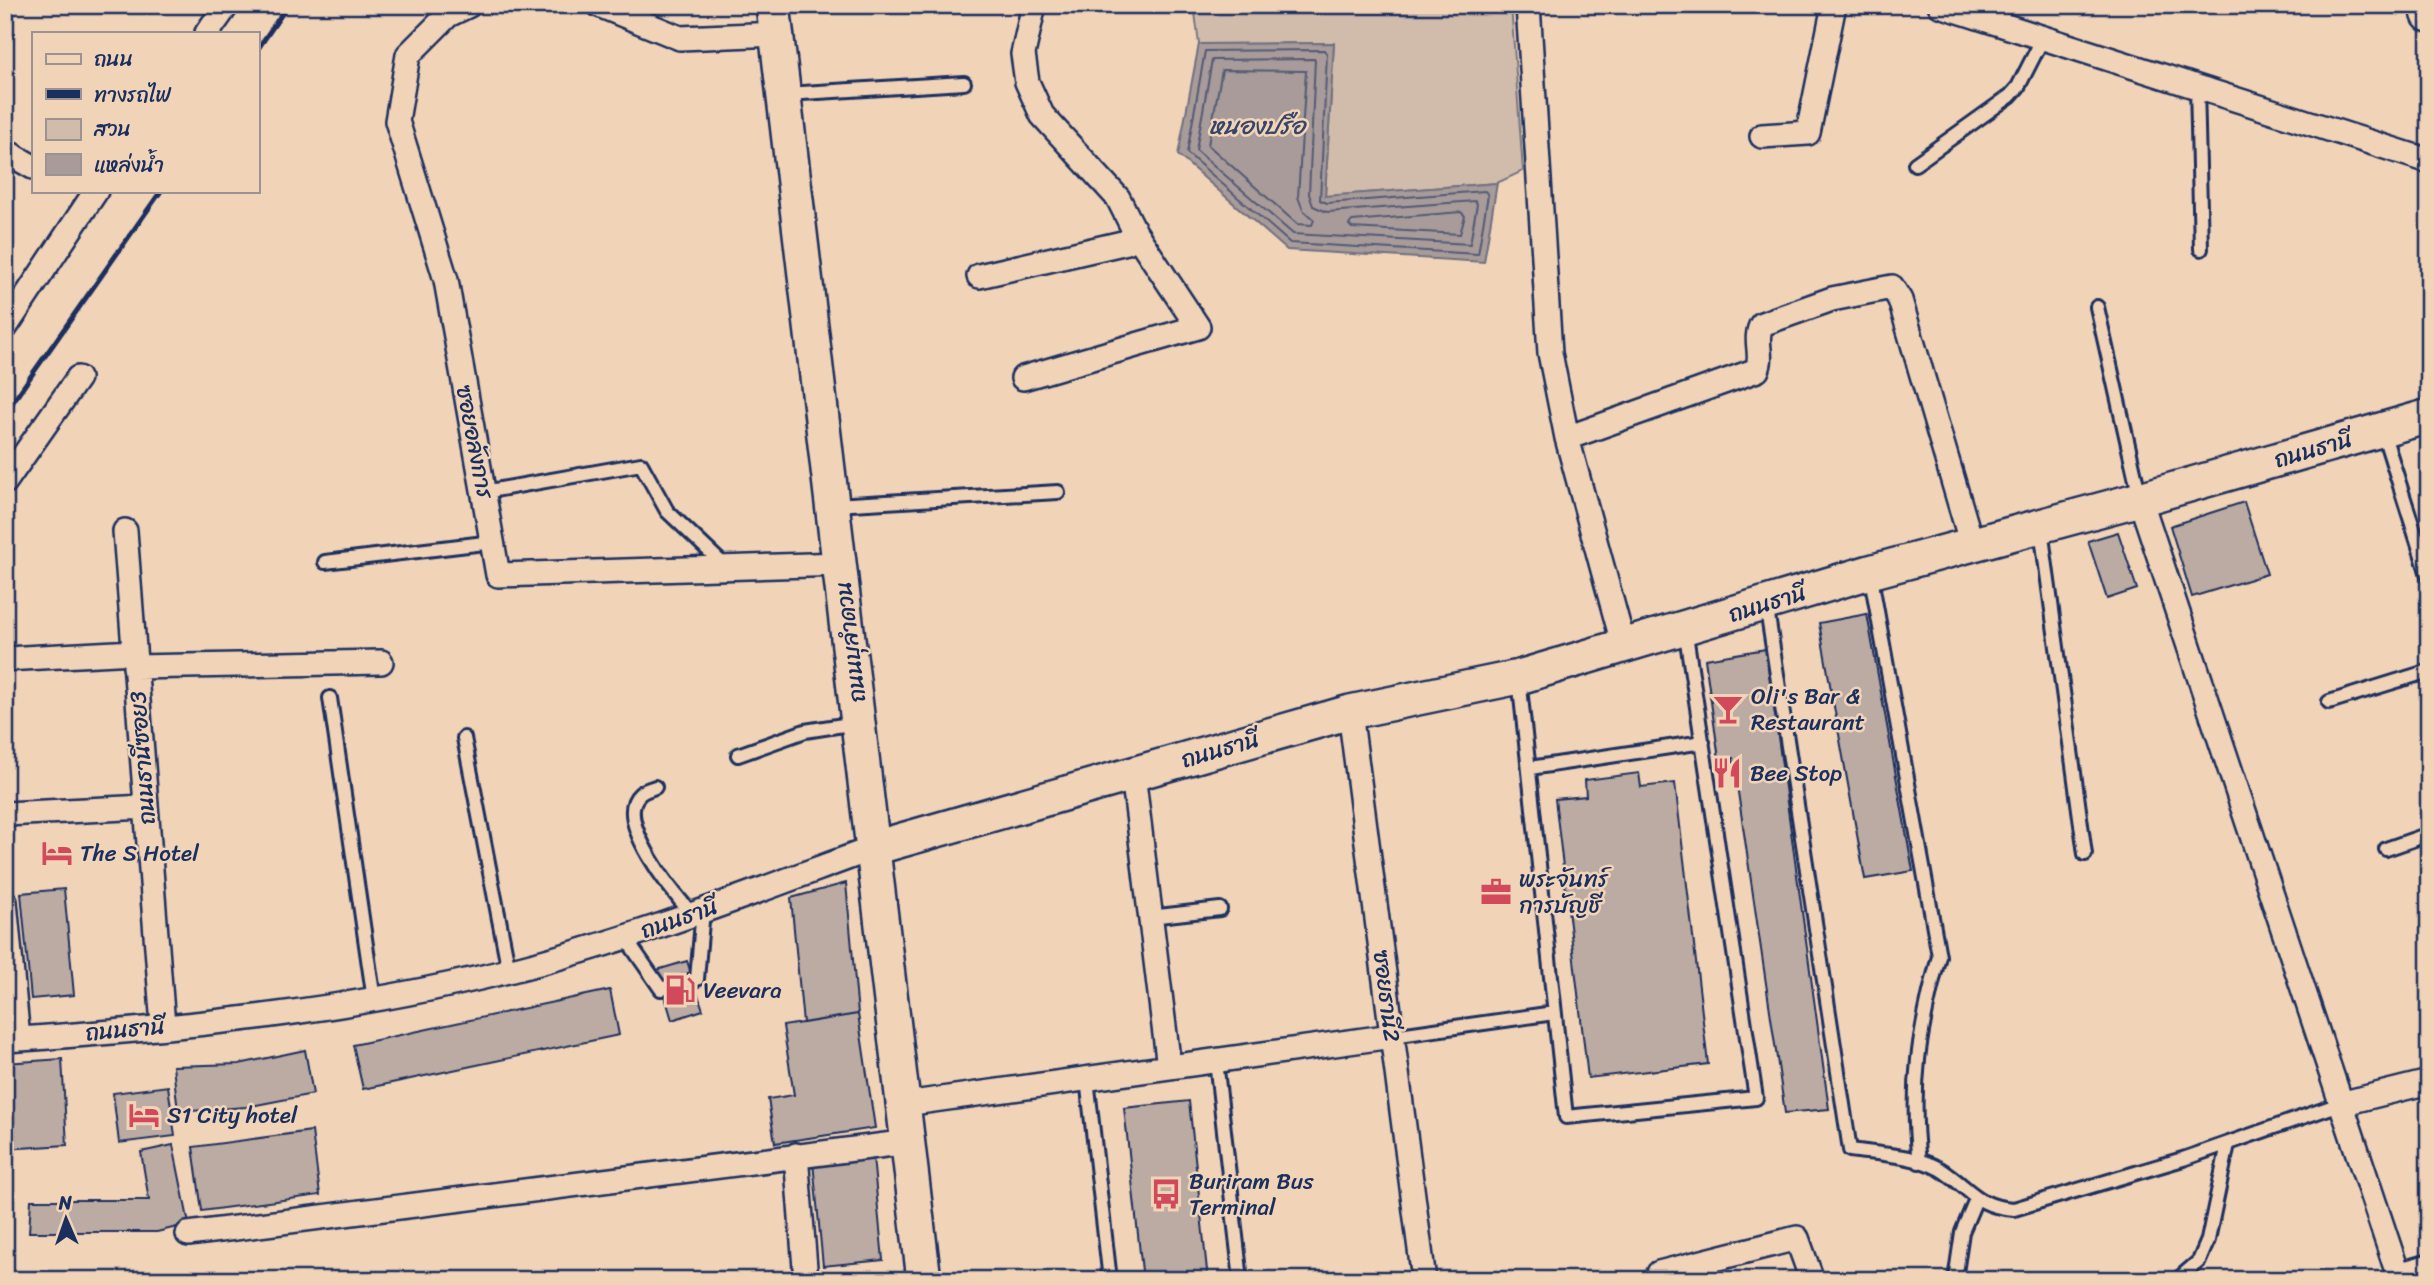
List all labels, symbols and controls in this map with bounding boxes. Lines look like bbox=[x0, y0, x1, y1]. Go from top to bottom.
legend bbox=[32, 32, 259, 192]
text: ถนน bbox=[94, 40, 133, 78]
text: ทางรถไฟ bbox=[94, 76, 172, 114]
water label: หนองปรือ bbox=[1209, 105, 1307, 147]
text: สวน bbox=[93, 110, 131, 148]
text: แหล่งน้ำ bbox=[94, 146, 164, 184]
street label: ซอยอลังการ bbox=[443, 382, 506, 503]
street label: ถนนธานี bbox=[2269, 418, 2360, 480]
street label: ถนนธานี bbox=[1723, 571, 1814, 635]
street label: ถนนบุลำดวน bbox=[823, 579, 878, 705]
place label: Oli's Bar & Restaurant bbox=[1751, 676, 1865, 743]
street label: ถนนธานีซอย3 bbox=[117, 689, 168, 826]
bar icon: Oli's Bar & Restaurant bbox=[1711, 692, 1745, 726]
street label: ถนนธานี bbox=[1176, 718, 1267, 780]
place label: Bee Stop bbox=[1750, 753, 1842, 794]
restaurant icon: Bee Stop bbox=[1710, 756, 1744, 790]
place label: The S Hotel bbox=[80, 833, 199, 874]
hotel icon: The S Hotel bbox=[40, 836, 74, 870]
place label: พระจันทร์ การบัญชี bbox=[1519, 859, 1612, 926]
office icon: พระจันทร์ การบัญชี bbox=[1479, 875, 1513, 909]
street label: ถนนธานี bbox=[635, 885, 726, 951]
street label: ซอยธานี2 bbox=[1361, 948, 1412, 1044]
place label: Veevara bbox=[703, 970, 782, 1011]
fuel station icon: Veevara bbox=[663, 973, 697, 1007]
street label: ถนนธานี bbox=[84, 1005, 170, 1053]
place label: S1 City hotel bbox=[167, 1095, 298, 1136]
hotel icon: S1 City hotel bbox=[127, 1098, 161, 1132]
place label: Buriram Bus Terminal bbox=[1189, 1161, 1314, 1228]
bus stop icon: Buriram Bus Terminal bbox=[1149, 1177, 1183, 1211]
north arrow bbox=[32, 1184, 102, 1254]
text: N bbox=[57, 1186, 73, 1219]

